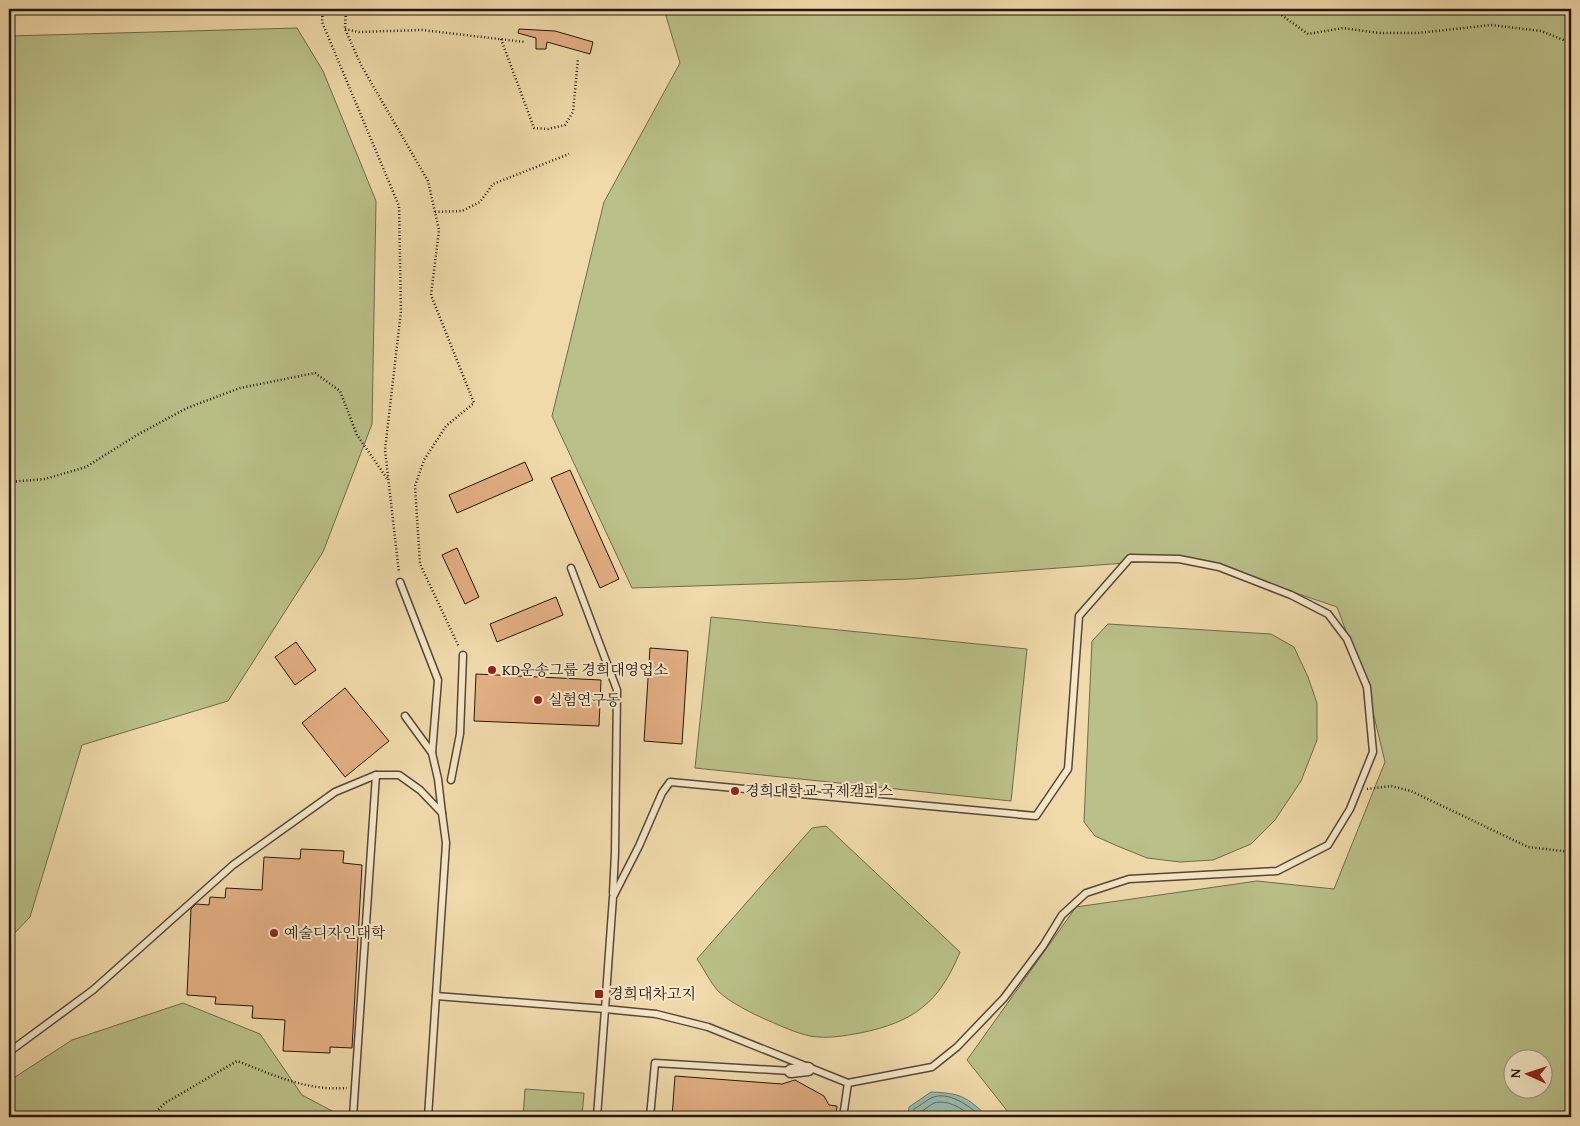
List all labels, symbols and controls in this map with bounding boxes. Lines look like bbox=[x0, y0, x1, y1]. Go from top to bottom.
place label: KD운송그룹 경희대영업소 bbox=[502, 659, 669, 680]
marker: KD운송그룹 경희대영업소 bbox=[486, 664, 498, 676]
place label: 실험연구동 bbox=[548, 689, 621, 710]
marker: 실험연구동 bbox=[532, 694, 544, 706]
place label: 경희대학교 국제캠퍼스 bbox=[745, 780, 894, 801]
marker: 경희대학교 국제캠퍼스 bbox=[729, 785, 741, 797]
place label: 예술디자인대학 bbox=[284, 922, 386, 943]
marker: 예술디자인대학 bbox=[268, 927, 280, 939]
place label: 경희대차고지 bbox=[609, 983, 696, 1004]
marker: 경희대차고지 bbox=[593, 988, 605, 1000]
north arrow bbox=[1502, 1048, 1552, 1098]
text: N bbox=[1505, 1067, 1525, 1079]

